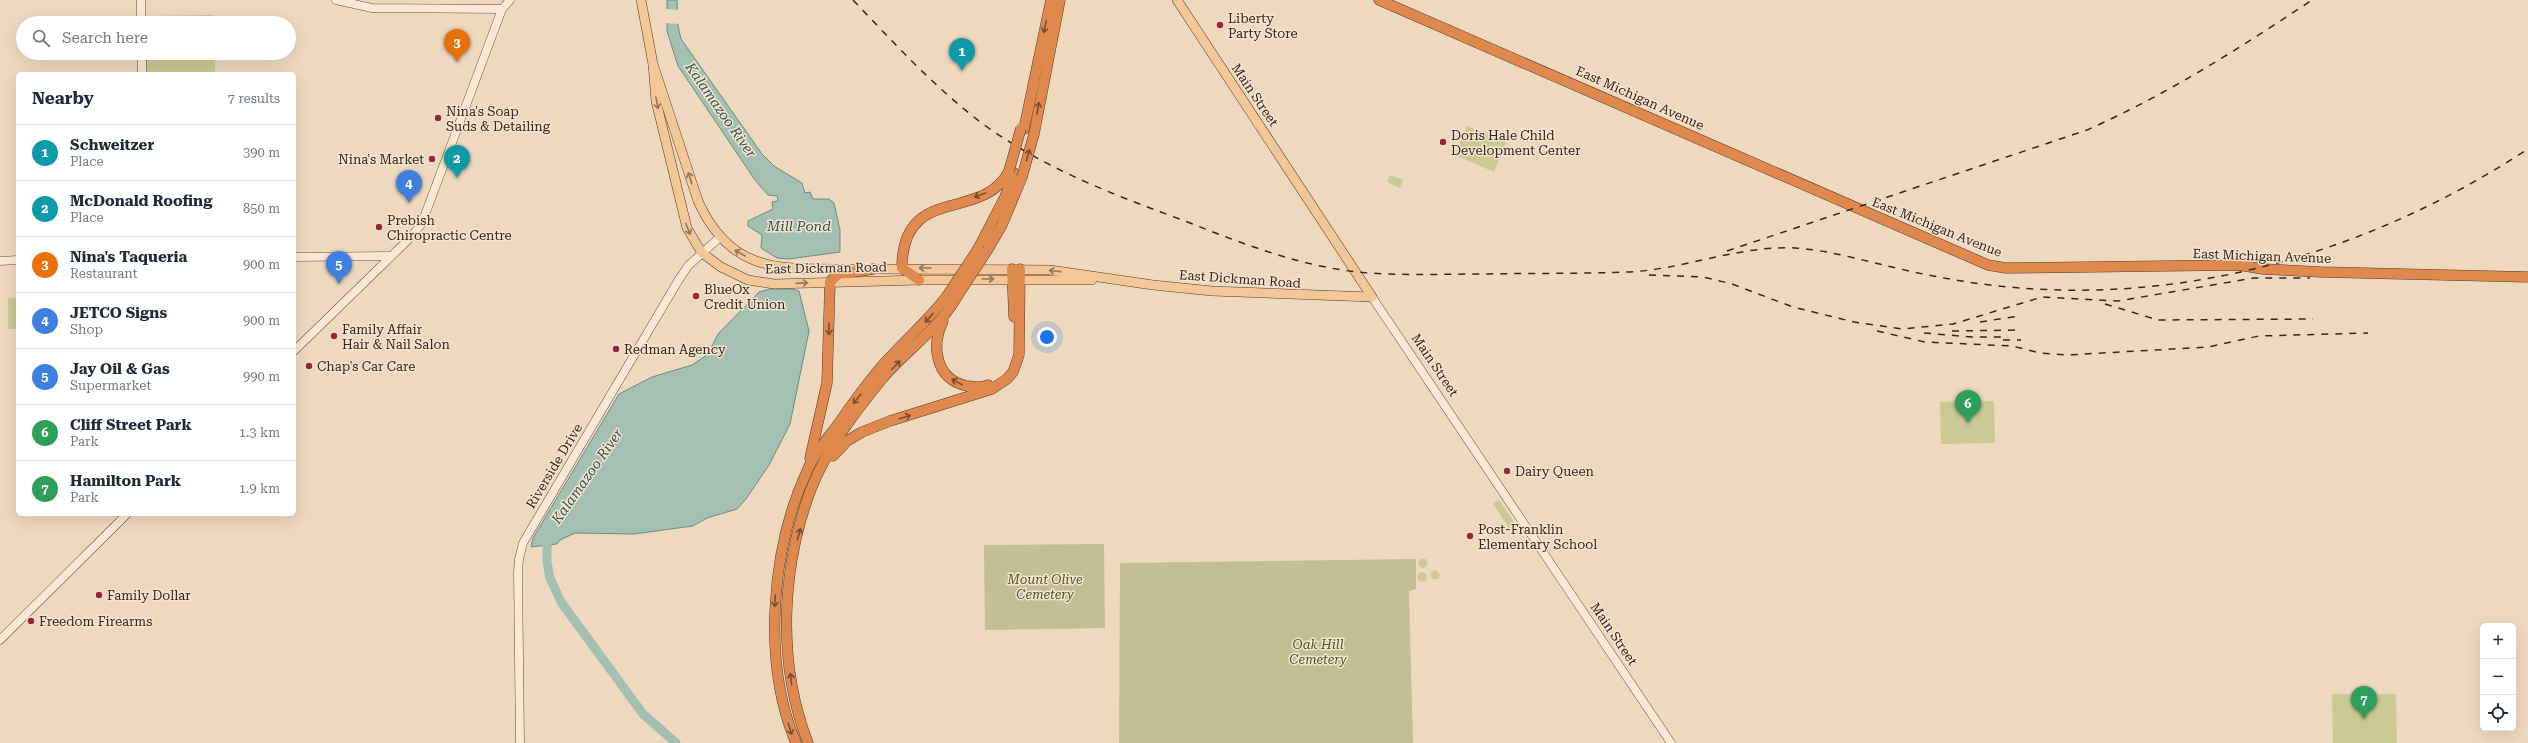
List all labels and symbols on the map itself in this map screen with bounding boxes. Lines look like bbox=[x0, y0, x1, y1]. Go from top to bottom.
place label: Liberty Party Store bbox=[1228, 11, 1298, 41]
marker: Liberty Party Store bbox=[1215, 20, 1225, 30]
one-way arrow bbox=[1040, 21, 1048, 34]
pin: 3 bbox=[444, 29, 470, 62]
pin: 1 bbox=[949, 38, 975, 71]
water label: Kalamazoo River bbox=[682, 59, 760, 161]
street label: Main Street bbox=[1229, 61, 1282, 129]
street label: East Michigan Avenue bbox=[1574, 63, 1706, 133]
one-way arrow bbox=[654, 96, 662, 109]
one-way arrow bbox=[1034, 102, 1042, 115]
place label: Nina's Soap Suds & Detailing bbox=[446, 104, 551, 134]
marker: Nina's Soap Suds & Detailing bbox=[433, 113, 443, 123]
place label: Doris Hale Child Development Center bbox=[1451, 128, 1581, 158]
marker: Doris Hale Child Development Center bbox=[1438, 137, 1448, 147]
pin: 2 bbox=[444, 145, 470, 178]
one-way arrow bbox=[1024, 149, 1032, 162]
place label: Nina's Market bbox=[338, 152, 424, 167]
marker: Nina's Market bbox=[427, 154, 437, 164]
pin: 4 bbox=[396, 170, 422, 203]
one-way arrow bbox=[686, 171, 693, 184]
one-way arrow bbox=[975, 192, 987, 200]
street label: East Michigan Avenue bbox=[1870, 194, 2004, 260]
place label: Prebish Chiropractic Centre bbox=[387, 213, 512, 243]
water label: Mill Pond bbox=[766, 218, 831, 234]
marker: Prebish Chiropractic Centre bbox=[374, 222, 384, 232]
one-way arrow bbox=[685, 223, 692, 235]
street label: East Michigan Avenue bbox=[2192, 246, 2332, 266]
one-way arrow bbox=[734, 249, 746, 257]
pin: 5 bbox=[326, 251, 352, 284]
street label: East Dickman Road bbox=[765, 259, 888, 277]
one-way arrow bbox=[919, 264, 932, 272]
one-way arrow bbox=[1049, 267, 1062, 275]
street label: East Dickman Road bbox=[1179, 267, 1302, 291]
one-way arrow bbox=[981, 275, 994, 283]
one-way arrow bbox=[795, 279, 808, 287]
place label: BlueOx Credit Union bbox=[704, 282, 786, 312]
marker: BlueOx Credit Union bbox=[691, 291, 701, 301]
one-way arrow bbox=[925, 313, 934, 323]
place label: Family Affair Hair & Nail Salon bbox=[342, 322, 450, 352]
one-way arrow bbox=[826, 322, 833, 335]
your location bbox=[1037, 327, 1057, 347]
marker: Family Affair Hair & Nail Salon bbox=[329, 331, 339, 341]
street label: Main Street bbox=[1409, 331, 1462, 399]
place label: Redman Agency bbox=[624, 342, 726, 357]
marker: Redman Agency bbox=[611, 344, 621, 354]
place label: Chap's Car Care bbox=[317, 359, 415, 374]
one-way arrow bbox=[891, 360, 901, 370]
marker: Chap's Car Care bbox=[304, 361, 314, 371]
one-way arrow bbox=[951, 377, 963, 385]
pin: 6 bbox=[1955, 390, 1981, 423]
one-way arrow bbox=[852, 393, 861, 404]
one-way arrow bbox=[898, 412, 910, 420]
street label: Riverside Drive bbox=[523, 421, 585, 511]
water label: Kalamazoo River bbox=[548, 425, 626, 527]
place label: Dairy Queen bbox=[1515, 464, 1595, 479]
marker: Dairy Queen bbox=[1502, 466, 1512, 476]
place label: Post-Franklin Elementary School bbox=[1478, 522, 1597, 552]
one-way arrow bbox=[796, 528, 803, 541]
marker: Post-Franklin Elementary School bbox=[1465, 531, 1475, 541]
park label: Mount Olive Cemetery bbox=[1007, 572, 1083, 602]
place label: Family Dollar bbox=[107, 588, 191, 603]
marker: Family Dollar bbox=[94, 590, 104, 600]
one-way arrow bbox=[771, 594, 779, 607]
street label: Main Street bbox=[1588, 600, 1641, 668]
place label: Freedom Firearms bbox=[39, 614, 152, 629]
marker: Freedom Firearms bbox=[26, 616, 36, 626]
park label: Oak Hill Cemetery bbox=[1289, 637, 1347, 667]
one-way arrow bbox=[787, 672, 795, 685]
pin: 7 bbox=[2351, 686, 2377, 719]
one-way arrow bbox=[787, 723, 794, 736]

